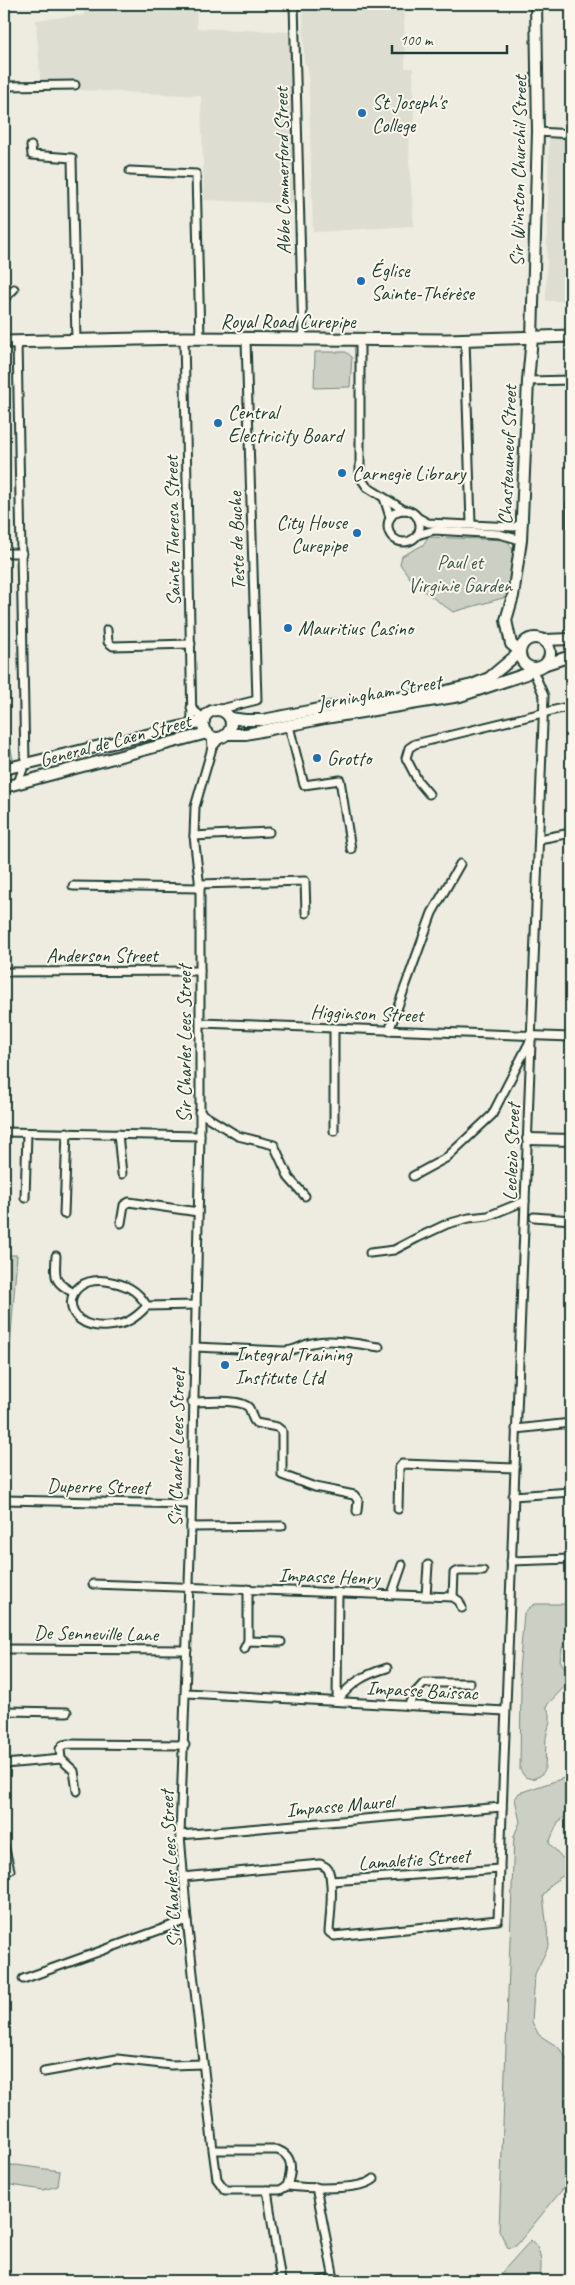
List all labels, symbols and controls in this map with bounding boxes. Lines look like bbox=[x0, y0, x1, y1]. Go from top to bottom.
scale bar bbox=[392, 22, 508, 54]
text: 100 m bbox=[400, 31, 434, 50]
street label: Sir Winston Churchil Street bbox=[504, 73, 533, 267]
street label: Abbe Commerford Street bbox=[269, 85, 296, 255]
place label: St Joseph's College bbox=[372, 90, 448, 138]
marker: St Joseph's College bbox=[356, 107, 368, 119]
place label: Église Sainte-Thérèse bbox=[371, 258, 475, 306]
marker: Église Sainte-Thérèse bbox=[355, 275, 367, 287]
street label: Royal Road Curepipe bbox=[220, 309, 357, 334]
street label: Chasteauneuf Street bbox=[493, 382, 523, 525]
place label: Central Electricity Board bbox=[228, 400, 346, 448]
marker: Central Electricity Board bbox=[212, 417, 224, 429]
street label: Sainte Theresa Street bbox=[159, 453, 186, 606]
place label: Carnegie Library bbox=[352, 461, 468, 486]
marker: Carnegie Library bbox=[336, 467, 348, 479]
street label: Teste de Buche bbox=[222, 490, 251, 591]
place label: City House Curepipe bbox=[276, 510, 348, 558]
marker: City House Curepipe bbox=[351, 527, 363, 539]
park label: Paul et Virginie Garden bbox=[408, 550, 513, 598]
place label: Mauritius Casino bbox=[298, 616, 415, 641]
marker: Mauritius Casino bbox=[282, 622, 294, 634]
street label: Jerningham Street bbox=[314, 669, 446, 716]
street label: General de Caen Street bbox=[37, 708, 196, 773]
place label: Grotto bbox=[327, 746, 373, 771]
marker: Grotto bbox=[311, 752, 323, 764]
street label: Anderson Street bbox=[46, 943, 160, 968]
street label: Sir Charles Lees Street bbox=[172, 962, 197, 1123]
street label: Higginson Street bbox=[310, 999, 426, 1028]
street label: Leclezio Street bbox=[497, 1099, 526, 1201]
place label: Integral Training Institute Ltd bbox=[235, 1342, 353, 1390]
marker: Integral Training Institute Ltd bbox=[219, 1359, 231, 1371]
street label: Sir Charles Lees Street bbox=[163, 1366, 190, 1527]
street label: Duperre Street bbox=[47, 1473, 153, 1500]
street label: Impasse Henry bbox=[278, 1562, 382, 1591]
street label: De Senneville Lane bbox=[34, 1620, 160, 1647]
street label: Impasse Baissac bbox=[366, 1675, 479, 1706]
street label: Sir Charles Lees Street bbox=[154, 1786, 187, 1948]
street label: Impasse Maurel bbox=[285, 1788, 398, 1823]
street label: Lamaletie Street bbox=[357, 1843, 474, 1876]

